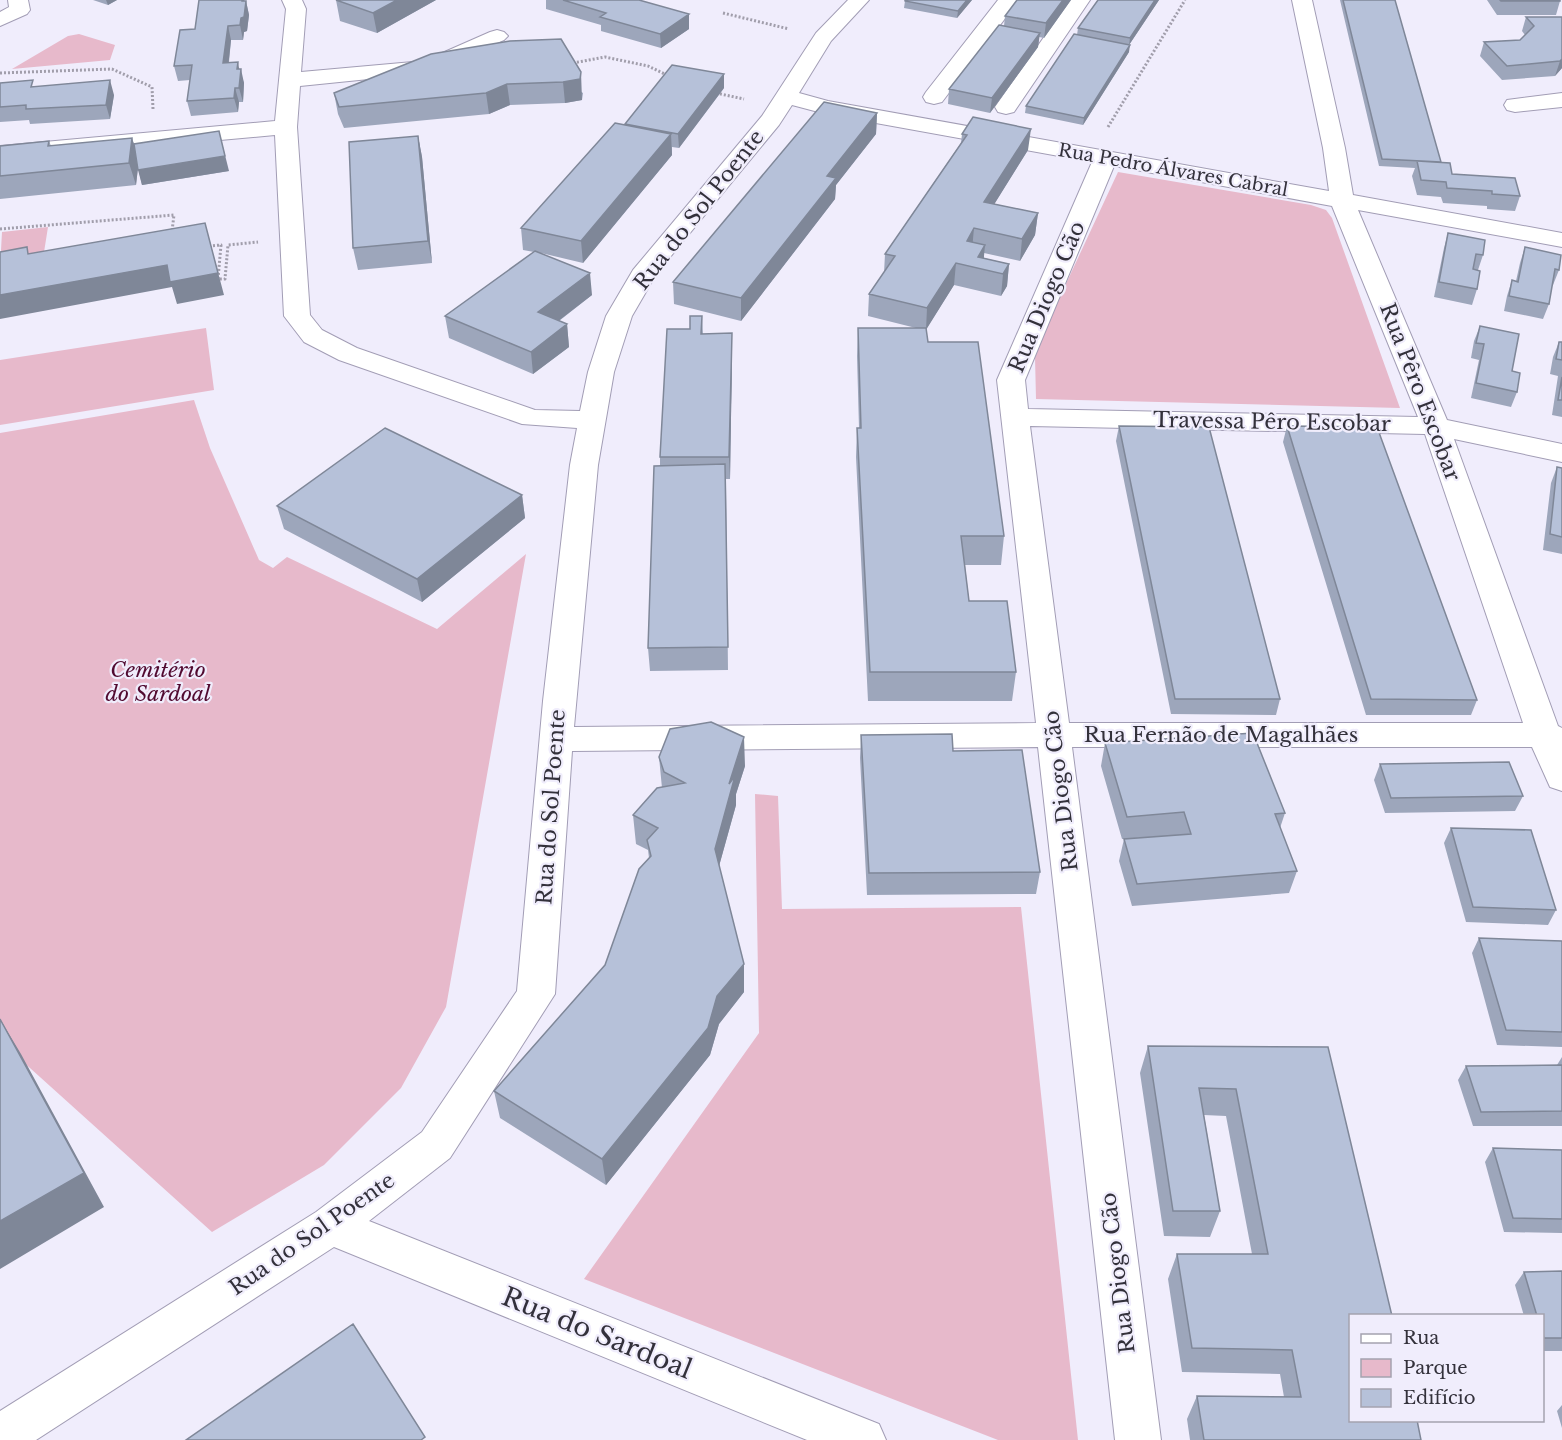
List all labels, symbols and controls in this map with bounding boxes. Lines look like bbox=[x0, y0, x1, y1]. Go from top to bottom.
street label: Rua do Sol Poente bbox=[628, 125, 770, 295]
street label: Rua Pedro Álvares Cabral bbox=[1056, 138, 1290, 201]
street label: Rua Diogo Cão bbox=[1003, 217, 1091, 377]
street label: Rua Pêro Escobar bbox=[1374, 299, 1466, 485]
street label: Travessa Pêro Escobar bbox=[1153, 407, 1391, 437]
park label: Cemitério do Sardoal bbox=[105, 657, 211, 707]
street label: Rua do Sol Poente bbox=[531, 708, 571, 906]
street label: Rua Diogo Cão bbox=[1038, 709, 1084, 873]
street label: Rua Fernão de Magalhães bbox=[1084, 722, 1358, 748]
street label: Rua do Sol Poente bbox=[224, 1167, 400, 1301]
street label: Rua Diogo Cão bbox=[1095, 1191, 1141, 1355]
street label: Rua do Sardoal bbox=[497, 1280, 697, 1386]
legend bbox=[1349, 1314, 1544, 1422]
text: Rua bbox=[1403, 1327, 1439, 1349]
text: Parque bbox=[1403, 1357, 1468, 1379]
text: Edifício bbox=[1403, 1387, 1476, 1409]

